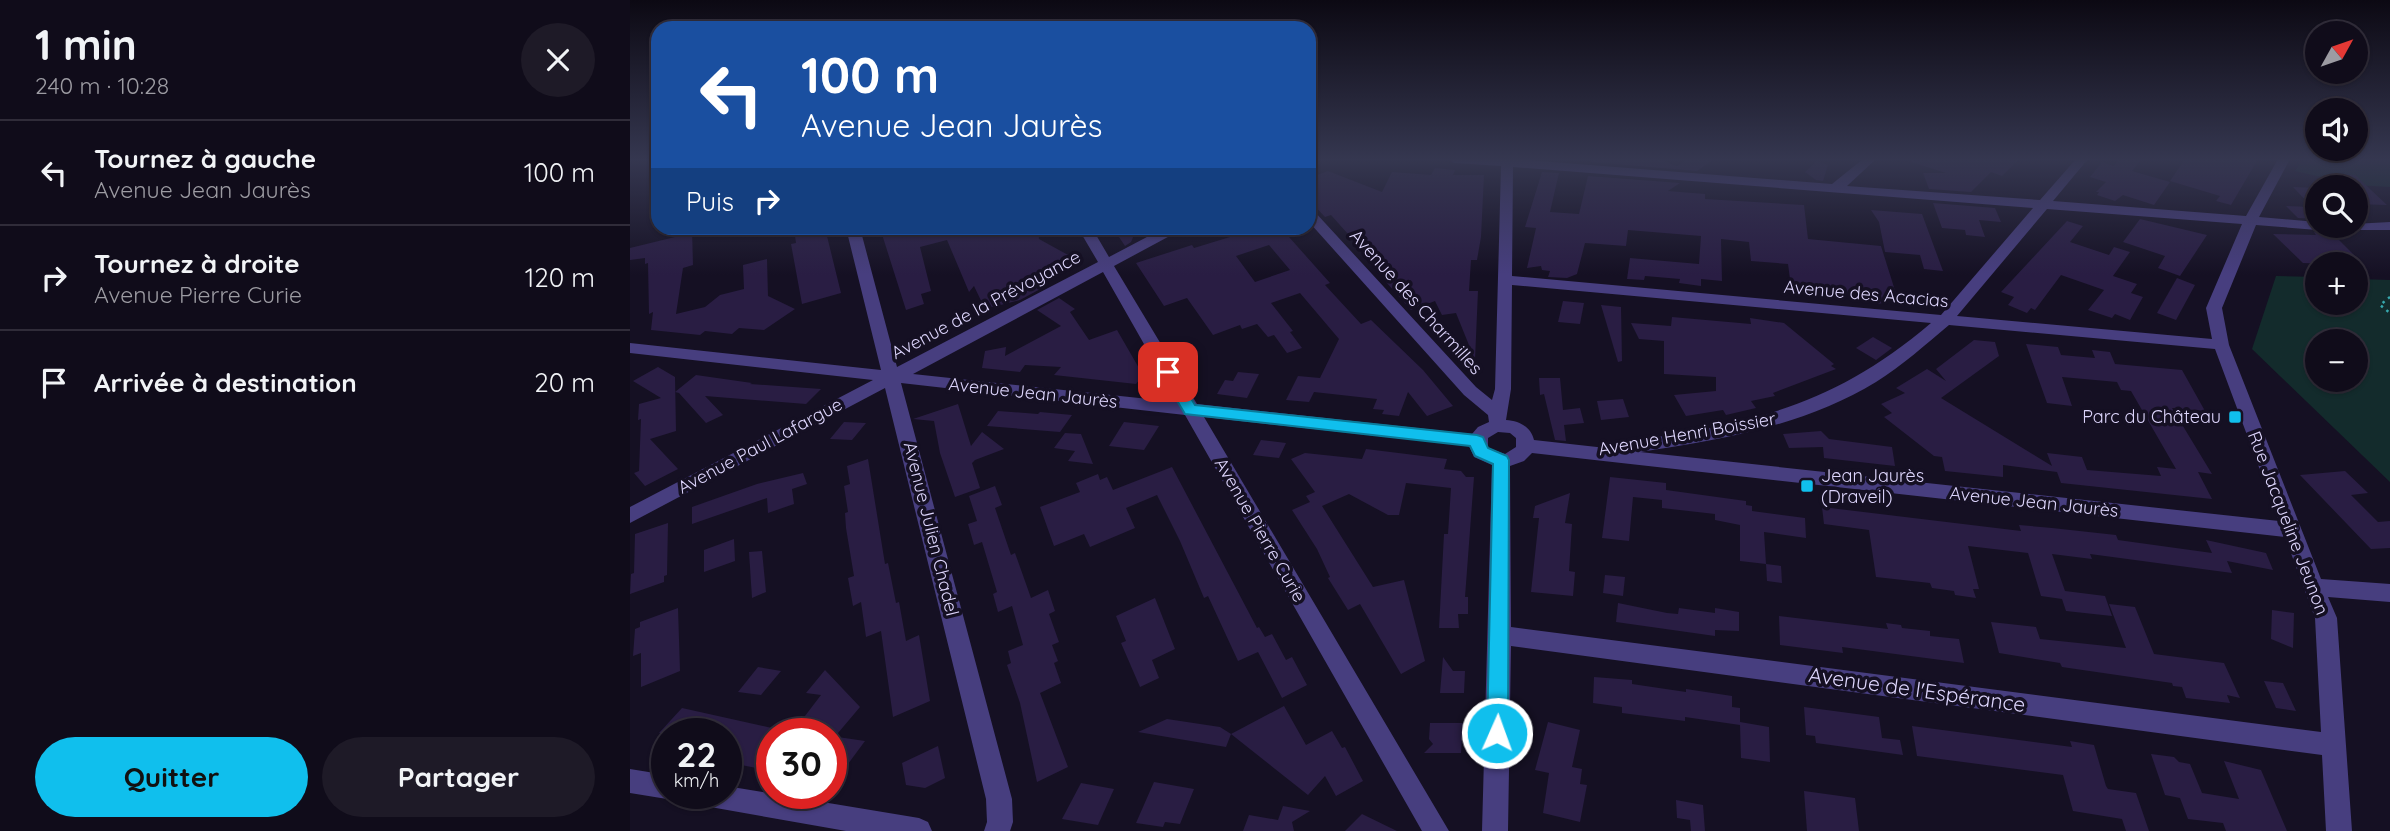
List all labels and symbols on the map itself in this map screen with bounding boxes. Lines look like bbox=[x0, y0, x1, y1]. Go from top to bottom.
north arrow bbox=[2305, 21, 2368, 84]
street label: Avenue des Charmilles bbox=[1345, 224, 1488, 379]
street label: Avenue de la Prévoyance bbox=[887, 245, 1084, 364]
street label: Avenue des Acacias bbox=[1783, 275, 1949, 312]
pin bbox=[1138, 342, 1198, 402]
street label: Avenue Jean Jaurès bbox=[947, 372, 1119, 413]
street label: Avenue Paul Lafargue bbox=[674, 392, 846, 499]
place label: Parc du Château bbox=[2082, 405, 2221, 428]
street label: Avenue Henri Boissier bbox=[1596, 407, 1778, 460]
marker: Parc du Château bbox=[2227, 409, 2243, 425]
street label: Rue Jacqueline Jeunon bbox=[2243, 428, 2334, 618]
street label: Avenue Julien Chadel bbox=[899, 439, 964, 618]
street label: Avenue Pierre Curie bbox=[1210, 454, 1311, 606]
place label: Jean Jaurès (Draveil) bbox=[1821, 464, 1924, 508]
marker: Jean Jaurès (Draveil) bbox=[1799, 478, 1815, 494]
street label: Avenue Jean Jaurès bbox=[1948, 481, 2120, 522]
street label: Avenue de l'Espérance bbox=[1807, 661, 2027, 717]
position arrow bbox=[1460, 696, 1534, 770]
speed limit sign: 30 bbox=[756, 718, 847, 809]

